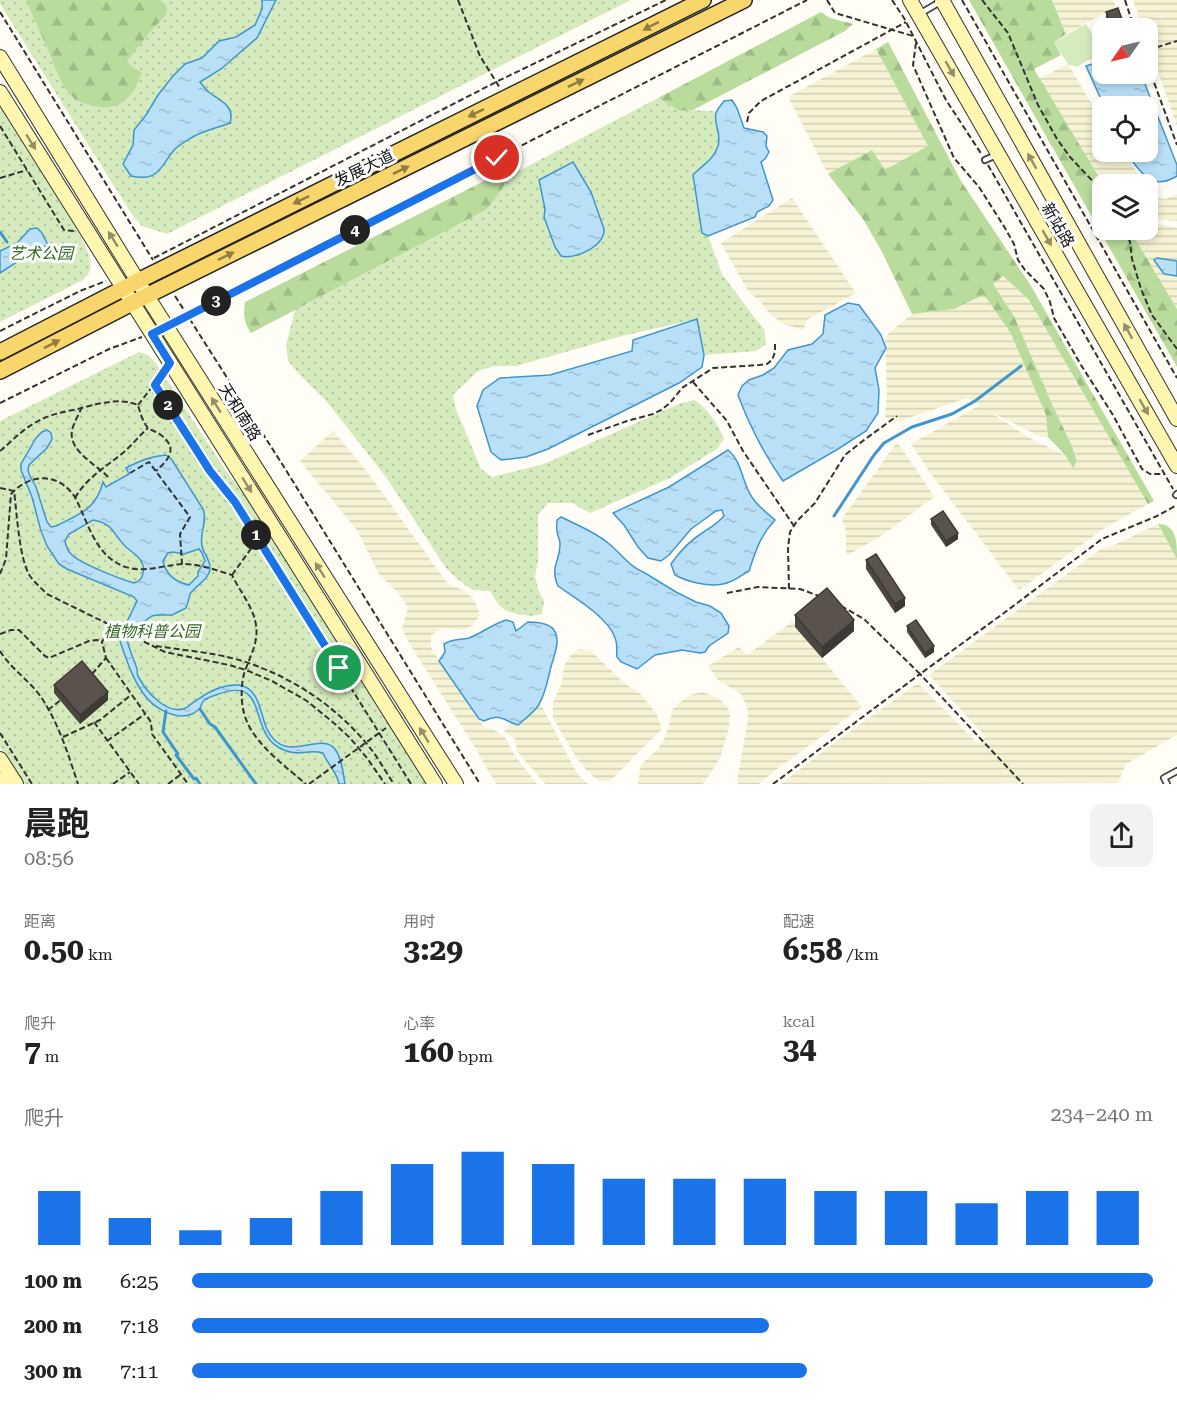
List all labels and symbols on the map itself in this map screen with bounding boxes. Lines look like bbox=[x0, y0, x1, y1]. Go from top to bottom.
north arrow bbox=[1092, 18, 1158, 84]
one-way arrow bbox=[642, 22, 659, 31]
one-way arrow bbox=[945, 61, 955, 78]
one-way arrow bbox=[567, 79, 584, 88]
one-way arrow bbox=[468, 109, 485, 118]
pin bbox=[471, 132, 522, 183]
one-way arrow bbox=[26, 134, 37, 150]
street label: 发展大道 bbox=[331, 145, 397, 191]
one-way arrow bbox=[1027, 152, 1037, 169]
one-way arrow bbox=[393, 165, 410, 175]
one-way arrow bbox=[293, 195, 310, 205]
street label: 新站路 bbox=[1038, 199, 1078, 251]
pin: 4 bbox=[340, 215, 370, 245]
one-way arrow bbox=[1042, 230, 1052, 247]
one-way arrow bbox=[107, 231, 118, 247]
park label: 艺术公园 bbox=[9, 244, 75, 263]
one-way arrow bbox=[218, 252, 235, 261]
pin: 3 bbox=[201, 286, 231, 316]
one-way arrow bbox=[1123, 322, 1133, 339]
one-way arrow bbox=[44, 339, 61, 349]
street label: 天和南路 bbox=[215, 380, 265, 444]
pin: 2 bbox=[153, 390, 183, 420]
one-way arrow bbox=[211, 397, 222, 413]
one-way arrow bbox=[1138, 399, 1148, 416]
one-way arrow bbox=[241, 477, 252, 493]
pin: 1 bbox=[241, 520, 271, 550]
one-way arrow bbox=[315, 562, 326, 578]
park label: 植物科普公园 bbox=[104, 622, 202, 641]
pin bbox=[313, 642, 364, 693]
one-way arrow bbox=[419, 726, 430, 743]

